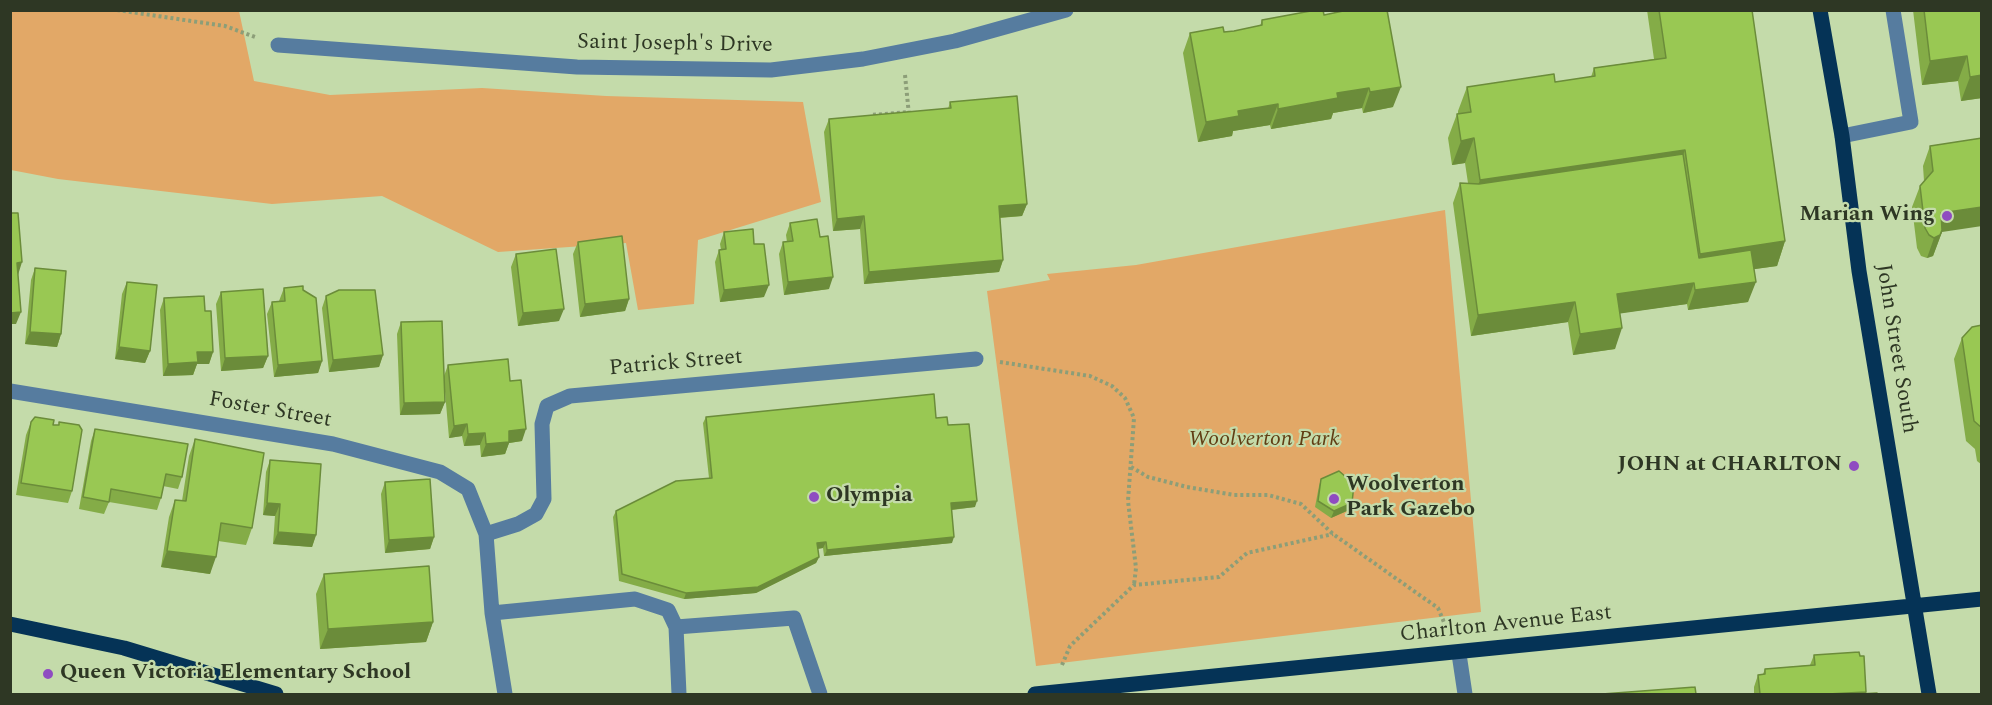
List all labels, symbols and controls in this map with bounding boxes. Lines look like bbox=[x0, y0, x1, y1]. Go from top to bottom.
street label: Saint Joseph's Drive bbox=[577, 30, 773, 60]
place label: Marian Wing bbox=[1799, 203, 1935, 229]
marker: Marian Wing bbox=[1940, 209, 1954, 223]
street label: John Street South bbox=[1869, 262, 1921, 436]
street label: Patrick Street bbox=[608, 345, 744, 383]
street label: Foster Street bbox=[206, 387, 334, 435]
park label: Woolverton Park bbox=[1188, 428, 1340, 454]
place label: JOHN at CHARLTON bbox=[1617, 453, 1842, 479]
marker: JOHN at CHARLTON bbox=[1847, 459, 1861, 473]
place label: Woolverton Park Gazebo bbox=[1346, 473, 1475, 524]
place label: Olympia bbox=[826, 484, 913, 510]
marker: Olympia bbox=[807, 490, 821, 504]
marker: Woolverton Park Gazebo bbox=[1327, 492, 1341, 506]
street label: Charlton Avenue East bbox=[1399, 601, 1613, 649]
place label: Queen Victoria Elementary School bbox=[60, 661, 411, 687]
marker: Queen Victoria Elementary School bbox=[41, 667, 55, 681]

